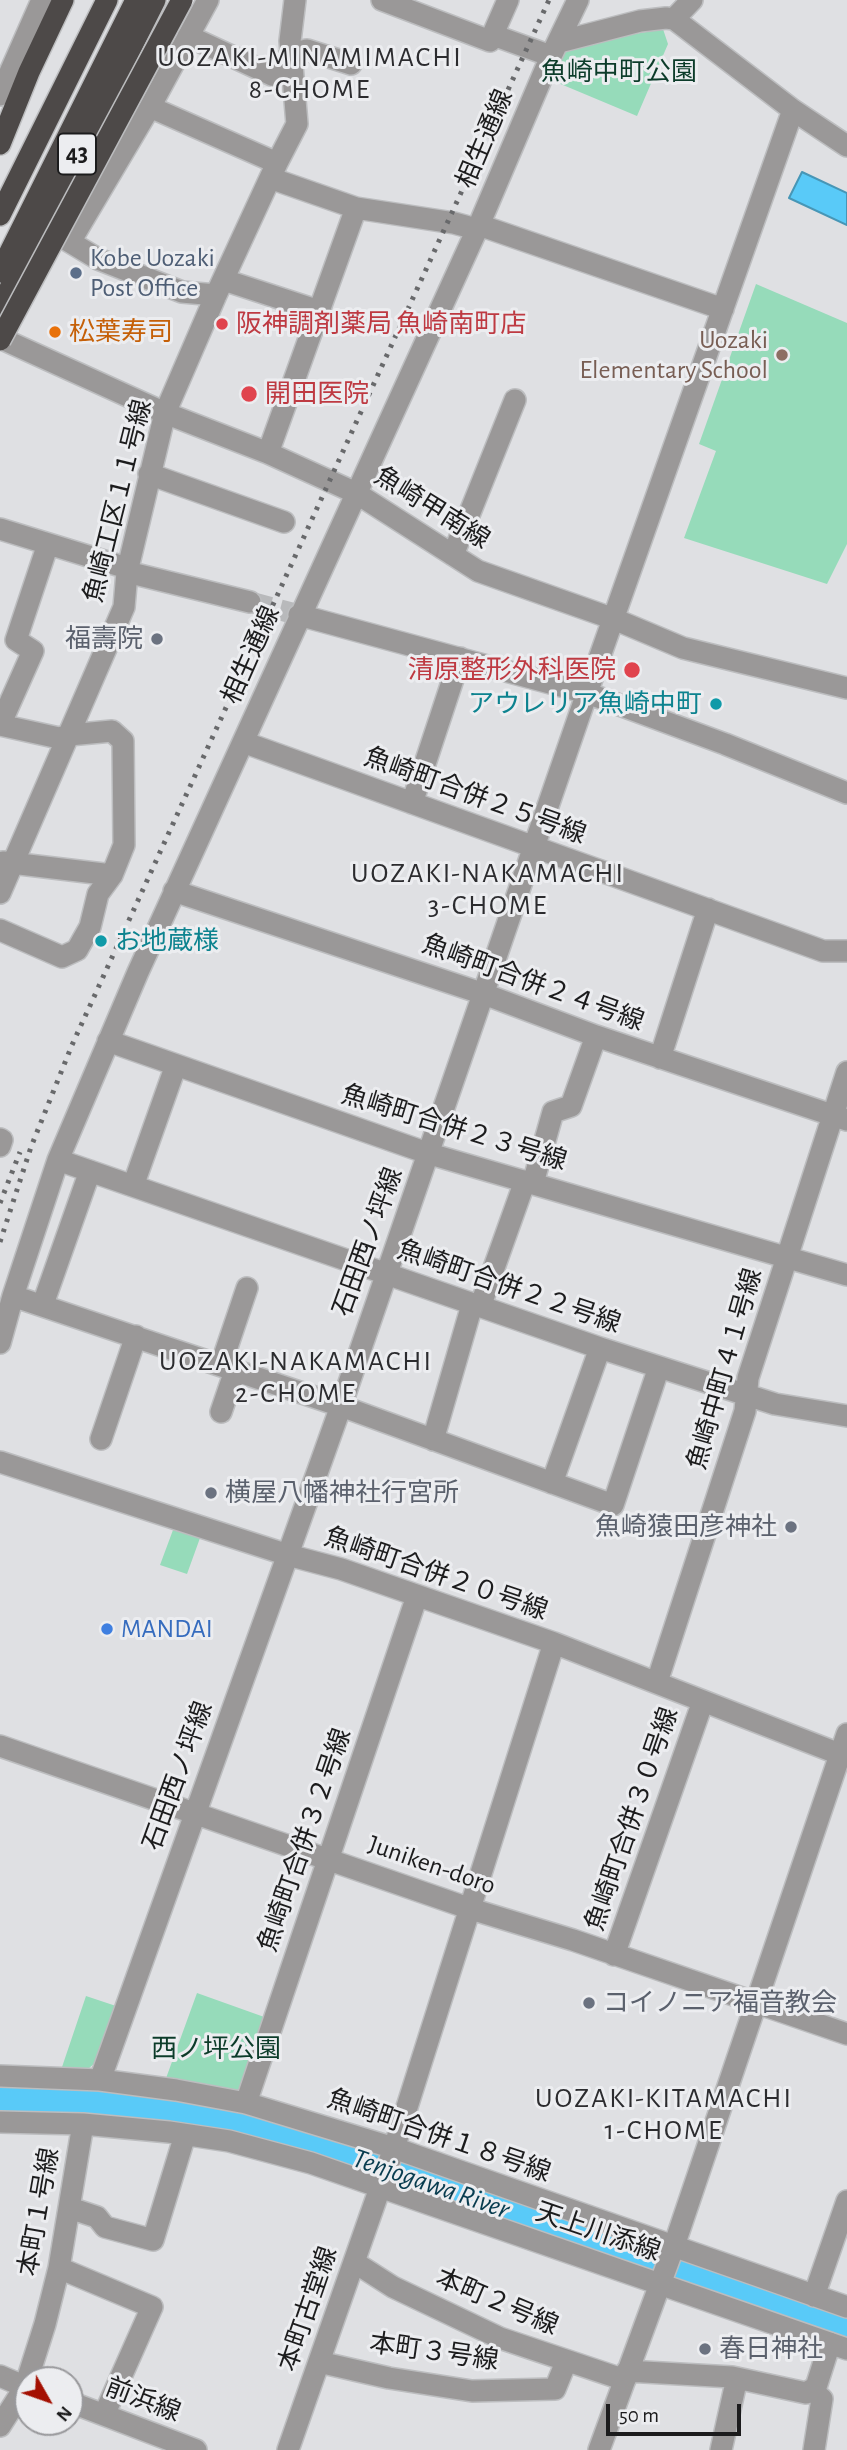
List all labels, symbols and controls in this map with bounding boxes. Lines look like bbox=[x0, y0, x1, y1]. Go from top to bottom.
district label: UOZAKI-MINAMIMACHI 8-CHOME bbox=[159, 41, 461, 107]
park label: 魚崎中町公園 bbox=[541, 56, 697, 88]
street label: 相生通線 bbox=[450, 85, 520, 193]
road number: 43 bbox=[58, 134, 96, 174]
place label: Kobe Uozaki Post Office bbox=[90, 242, 215, 304]
marker: Kobe Uozaki Post Office bbox=[68, 265, 84, 281]
place label: 阪神調剤薬局 魚崎南町店 bbox=[236, 308, 526, 340]
place label: 松葉寿司 bbox=[69, 316, 173, 348]
marker: 阪神調剤薬局 魚崎南町店 bbox=[214, 316, 230, 332]
marker: 松葉寿司 bbox=[47, 324, 63, 340]
place label: Uozaki Elementary School bbox=[580, 324, 768, 386]
marker: Uozaki Elementary School bbox=[774, 347, 790, 363]
place label: 開田医院 bbox=[265, 378, 369, 410]
marker: 開田医院 bbox=[239, 384, 259, 404]
street label: 魚崎工区１１号線 bbox=[78, 396, 158, 606]
street label: 魚崎甲南線 bbox=[369, 460, 495, 556]
street label: 相生通線 bbox=[216, 601, 286, 709]
place label: 福壽院 bbox=[65, 623, 143, 655]
marker: 福壽院 bbox=[149, 631, 165, 647]
place label: 清原整形外科医院 bbox=[408, 654, 616, 686]
marker: 清原整形外科医院 bbox=[622, 660, 642, 680]
place label: アウレリア魚崎中町 bbox=[468, 688, 702, 720]
marker: アウレリア魚崎中町 bbox=[708, 696, 724, 712]
street label: 魚崎町合併２５号線 bbox=[360, 741, 590, 851]
district label: UOZAKI-NAKAMACHI 3-CHOME bbox=[353, 857, 623, 923]
place label: お地蔵様 bbox=[115, 925, 219, 957]
street label: 魚崎町合併２４号線 bbox=[418, 928, 648, 1038]
marker: お地蔵様 bbox=[93, 933, 109, 949]
street label: 魚崎町合併２３号線 bbox=[338, 1079, 570, 1177]
street label: 石田西ノ坪線 bbox=[327, 1163, 409, 1321]
street label: 魚崎町合併２２号線 bbox=[393, 1234, 625, 1340]
street label: 魚崎中町４１号線 bbox=[681, 1265, 769, 1473]
district label: UOZAKI-NAKAMACHI 2-CHOME bbox=[161, 1345, 431, 1411]
place label: 横屋八幡神社行宮所 bbox=[225, 1477, 459, 1509]
marker: 横屋八幡神社行宮所 bbox=[203, 1485, 219, 1501]
place label: 魚崎猿田彦神社 bbox=[595, 1511, 777, 1543]
marker: 魚崎猿田彦神社 bbox=[783, 1519, 799, 1535]
street label: 魚崎町合併２０号線 bbox=[320, 1521, 552, 1627]
place label: MANDAI bbox=[121, 1613, 213, 1645]
marker: MANDAI bbox=[99, 1621, 115, 1637]
street label: 石田西ノ坪線 bbox=[137, 1697, 219, 1855]
street label: 魚崎町合併３０号線 bbox=[579, 1703, 685, 1935]
street label: 魚崎町合併３２号線 bbox=[252, 1724, 358, 1956]
street label: Juniken-doro bbox=[364, 1829, 500, 1901]
place label: コイノニア福音教会 bbox=[603, 1987, 837, 2019]
marker: コイノニア福音教会 bbox=[581, 1995, 597, 2011]
park label: 西ノ坪公園 bbox=[151, 2033, 281, 2065]
district label: UOZAKI-KITAMACHI 1-CHOME bbox=[537, 2082, 791, 2148]
street label: 魚崎町合併１８号線 bbox=[323, 2083, 555, 2189]
water label: Tenjogawa River bbox=[348, 2141, 514, 2227]
street label: 本町１号線 bbox=[12, 2145, 66, 2279]
street label: 天上川添線 bbox=[531, 2196, 665, 2268]
street label: 本町古堂線 bbox=[272, 2242, 344, 2376]
street label: 本町２号線 bbox=[431, 2262, 563, 2342]
street label: 本町３号線 bbox=[367, 2328, 501, 2376]
place label: 春日神社 bbox=[719, 2333, 823, 2365]
marker: 春日神社 bbox=[697, 2341, 713, 2357]
north arrow bbox=[14, 2366, 84, 2436]
street label: 前浜線 bbox=[101, 2371, 185, 2429]
scale bar bbox=[609, 2390, 744, 2434]
text: N bbox=[52, 2402, 75, 2425]
text: 50 m bbox=[619, 2405, 659, 2426]

